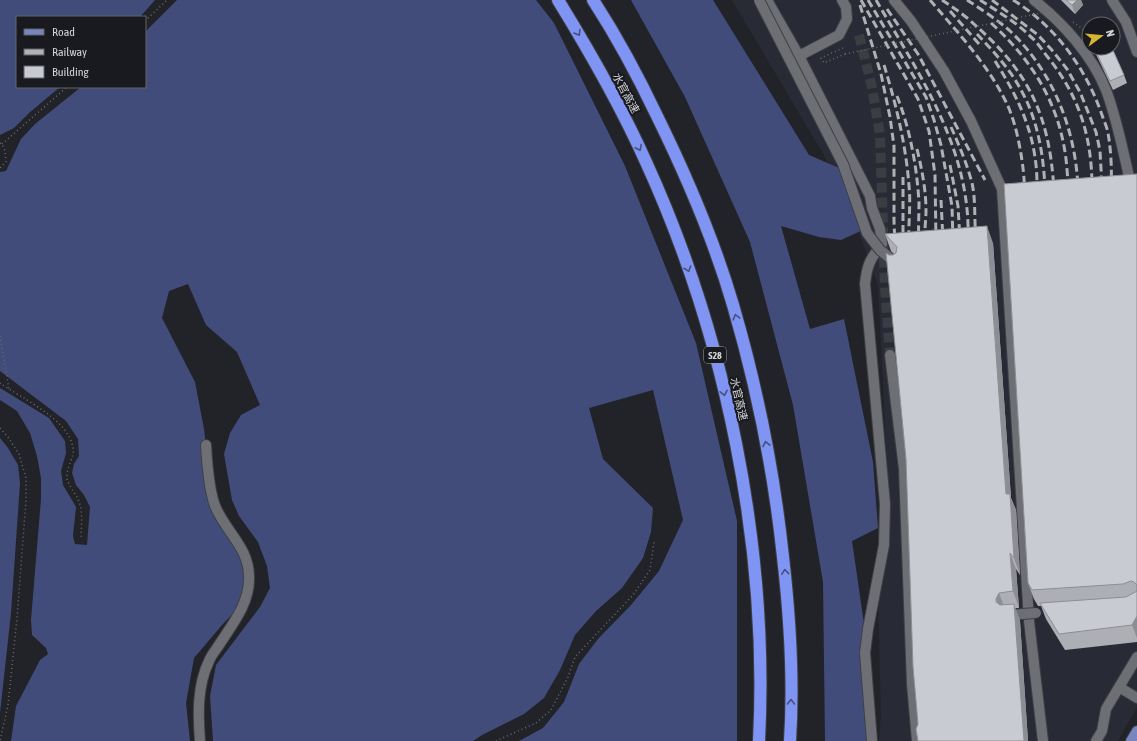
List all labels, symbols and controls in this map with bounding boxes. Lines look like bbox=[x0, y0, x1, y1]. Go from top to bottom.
legend bbox=[16, 16, 146, 88]
north arrow bbox=[1081, 16, 1121, 56]
text: Road bbox=[52, 25, 75, 39]
text: N bbox=[1104, 28, 1117, 38]
one-way arrow bbox=[574, 29, 581, 36]
text: Railway bbox=[52, 45, 87, 59]
text: Building bbox=[52, 65, 90, 79]
street label: 水官高速 bbox=[610, 71, 642, 115]
one-way arrow bbox=[635, 144, 642, 151]
one-way arrow bbox=[683, 265, 692, 272]
one-way arrow bbox=[732, 314, 741, 321]
road number: S28 bbox=[704, 347, 726, 363]
street label: 水官高速 bbox=[728, 376, 750, 422]
one-way arrow bbox=[720, 390, 728, 397]
one-way arrow bbox=[763, 441, 771, 447]
one-way arrow bbox=[781, 569, 790, 575]
one-way arrow bbox=[787, 699, 795, 705]

